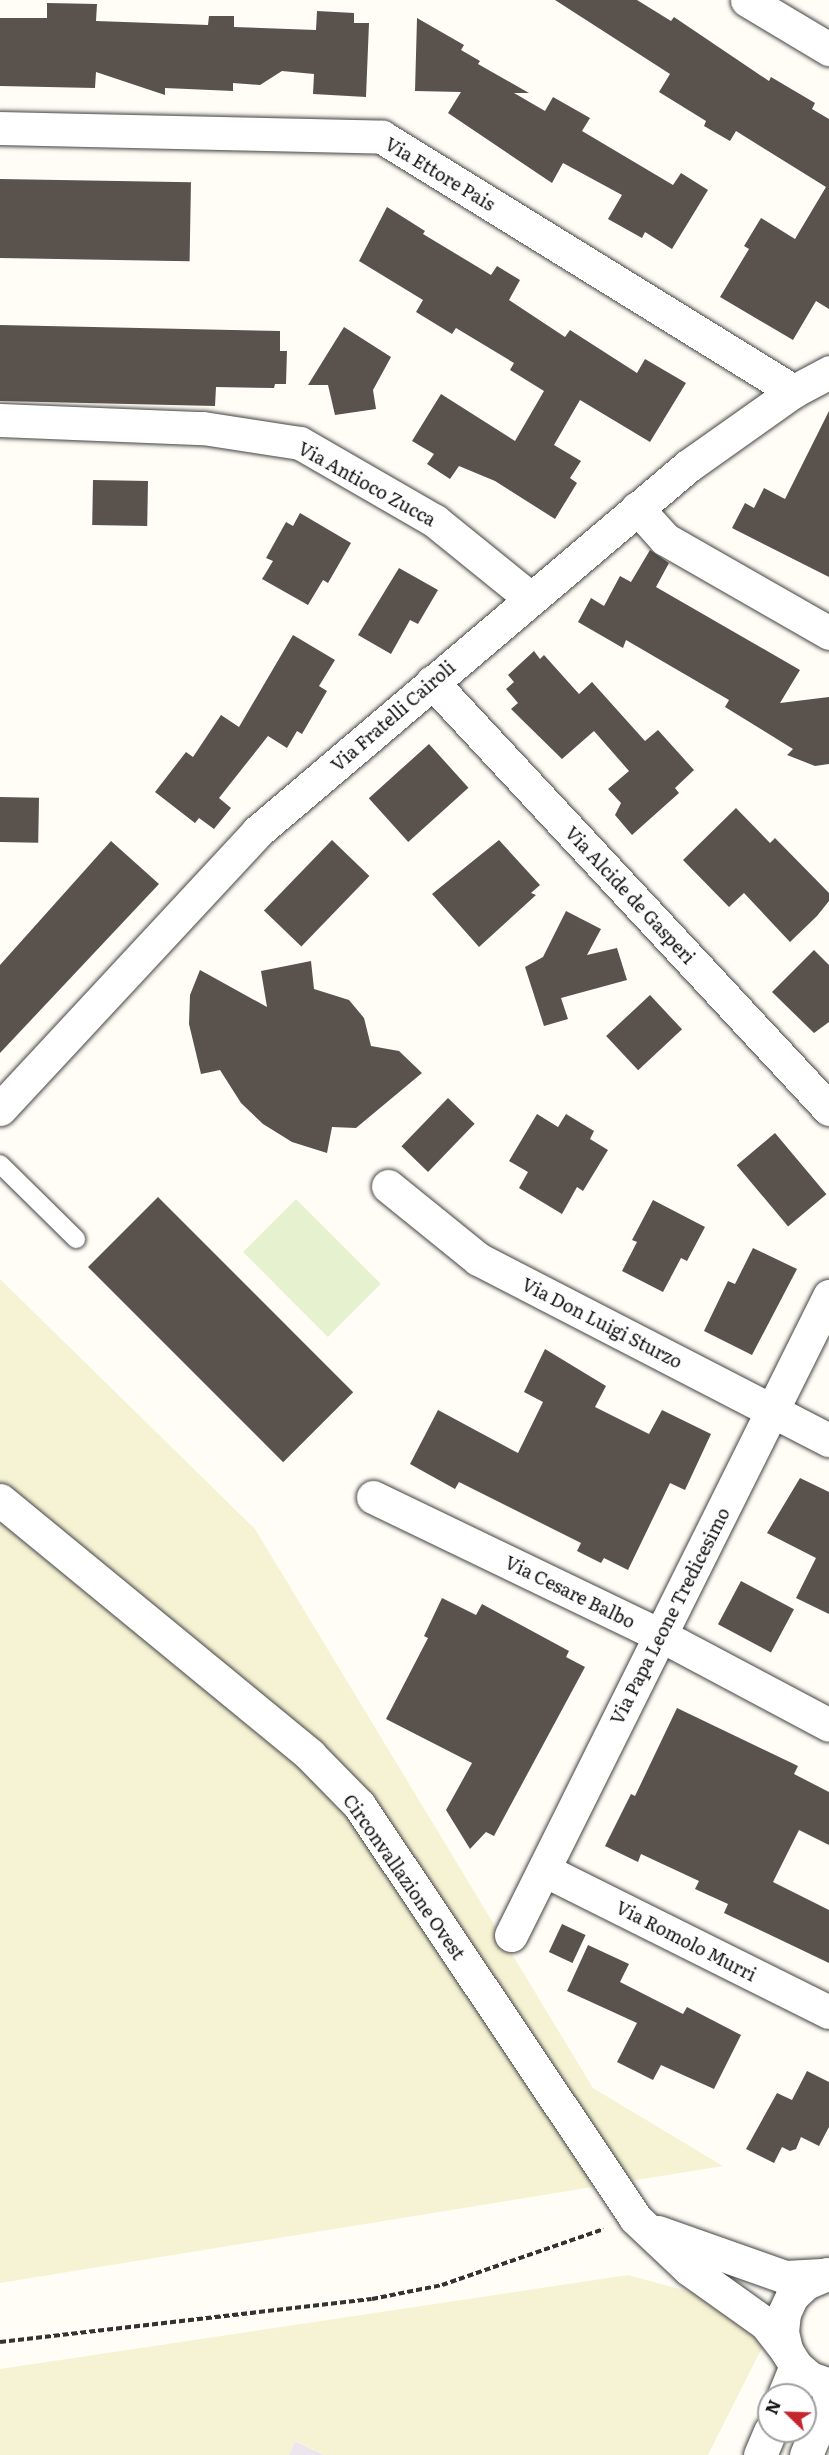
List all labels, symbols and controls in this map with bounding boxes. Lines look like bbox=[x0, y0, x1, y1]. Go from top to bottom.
street label: Via Ettore Pais bbox=[381, 133, 499, 215]
street label: Via Antioco Zucca bbox=[294, 437, 440, 531]
street label: Via Fratelli Cairoli bbox=[327, 656, 459, 776]
street label: Via Alcide de Gasperi bbox=[561, 822, 699, 968]
street label: Via Don Luigi Sturzo bbox=[518, 1273, 686, 1373]
street label: Via Papa Leone Tredicesimo bbox=[606, 1504, 734, 1728]
street label: Via Cesare Balbo bbox=[501, 1551, 639, 1633]
street label: Circonvallazione Ovest bbox=[339, 1790, 469, 1964]
street label: Via Romolo Murri bbox=[612, 1896, 760, 1986]
north arrow bbox=[757, 2383, 817, 2443]
text: N bbox=[759, 2396, 786, 2418]

